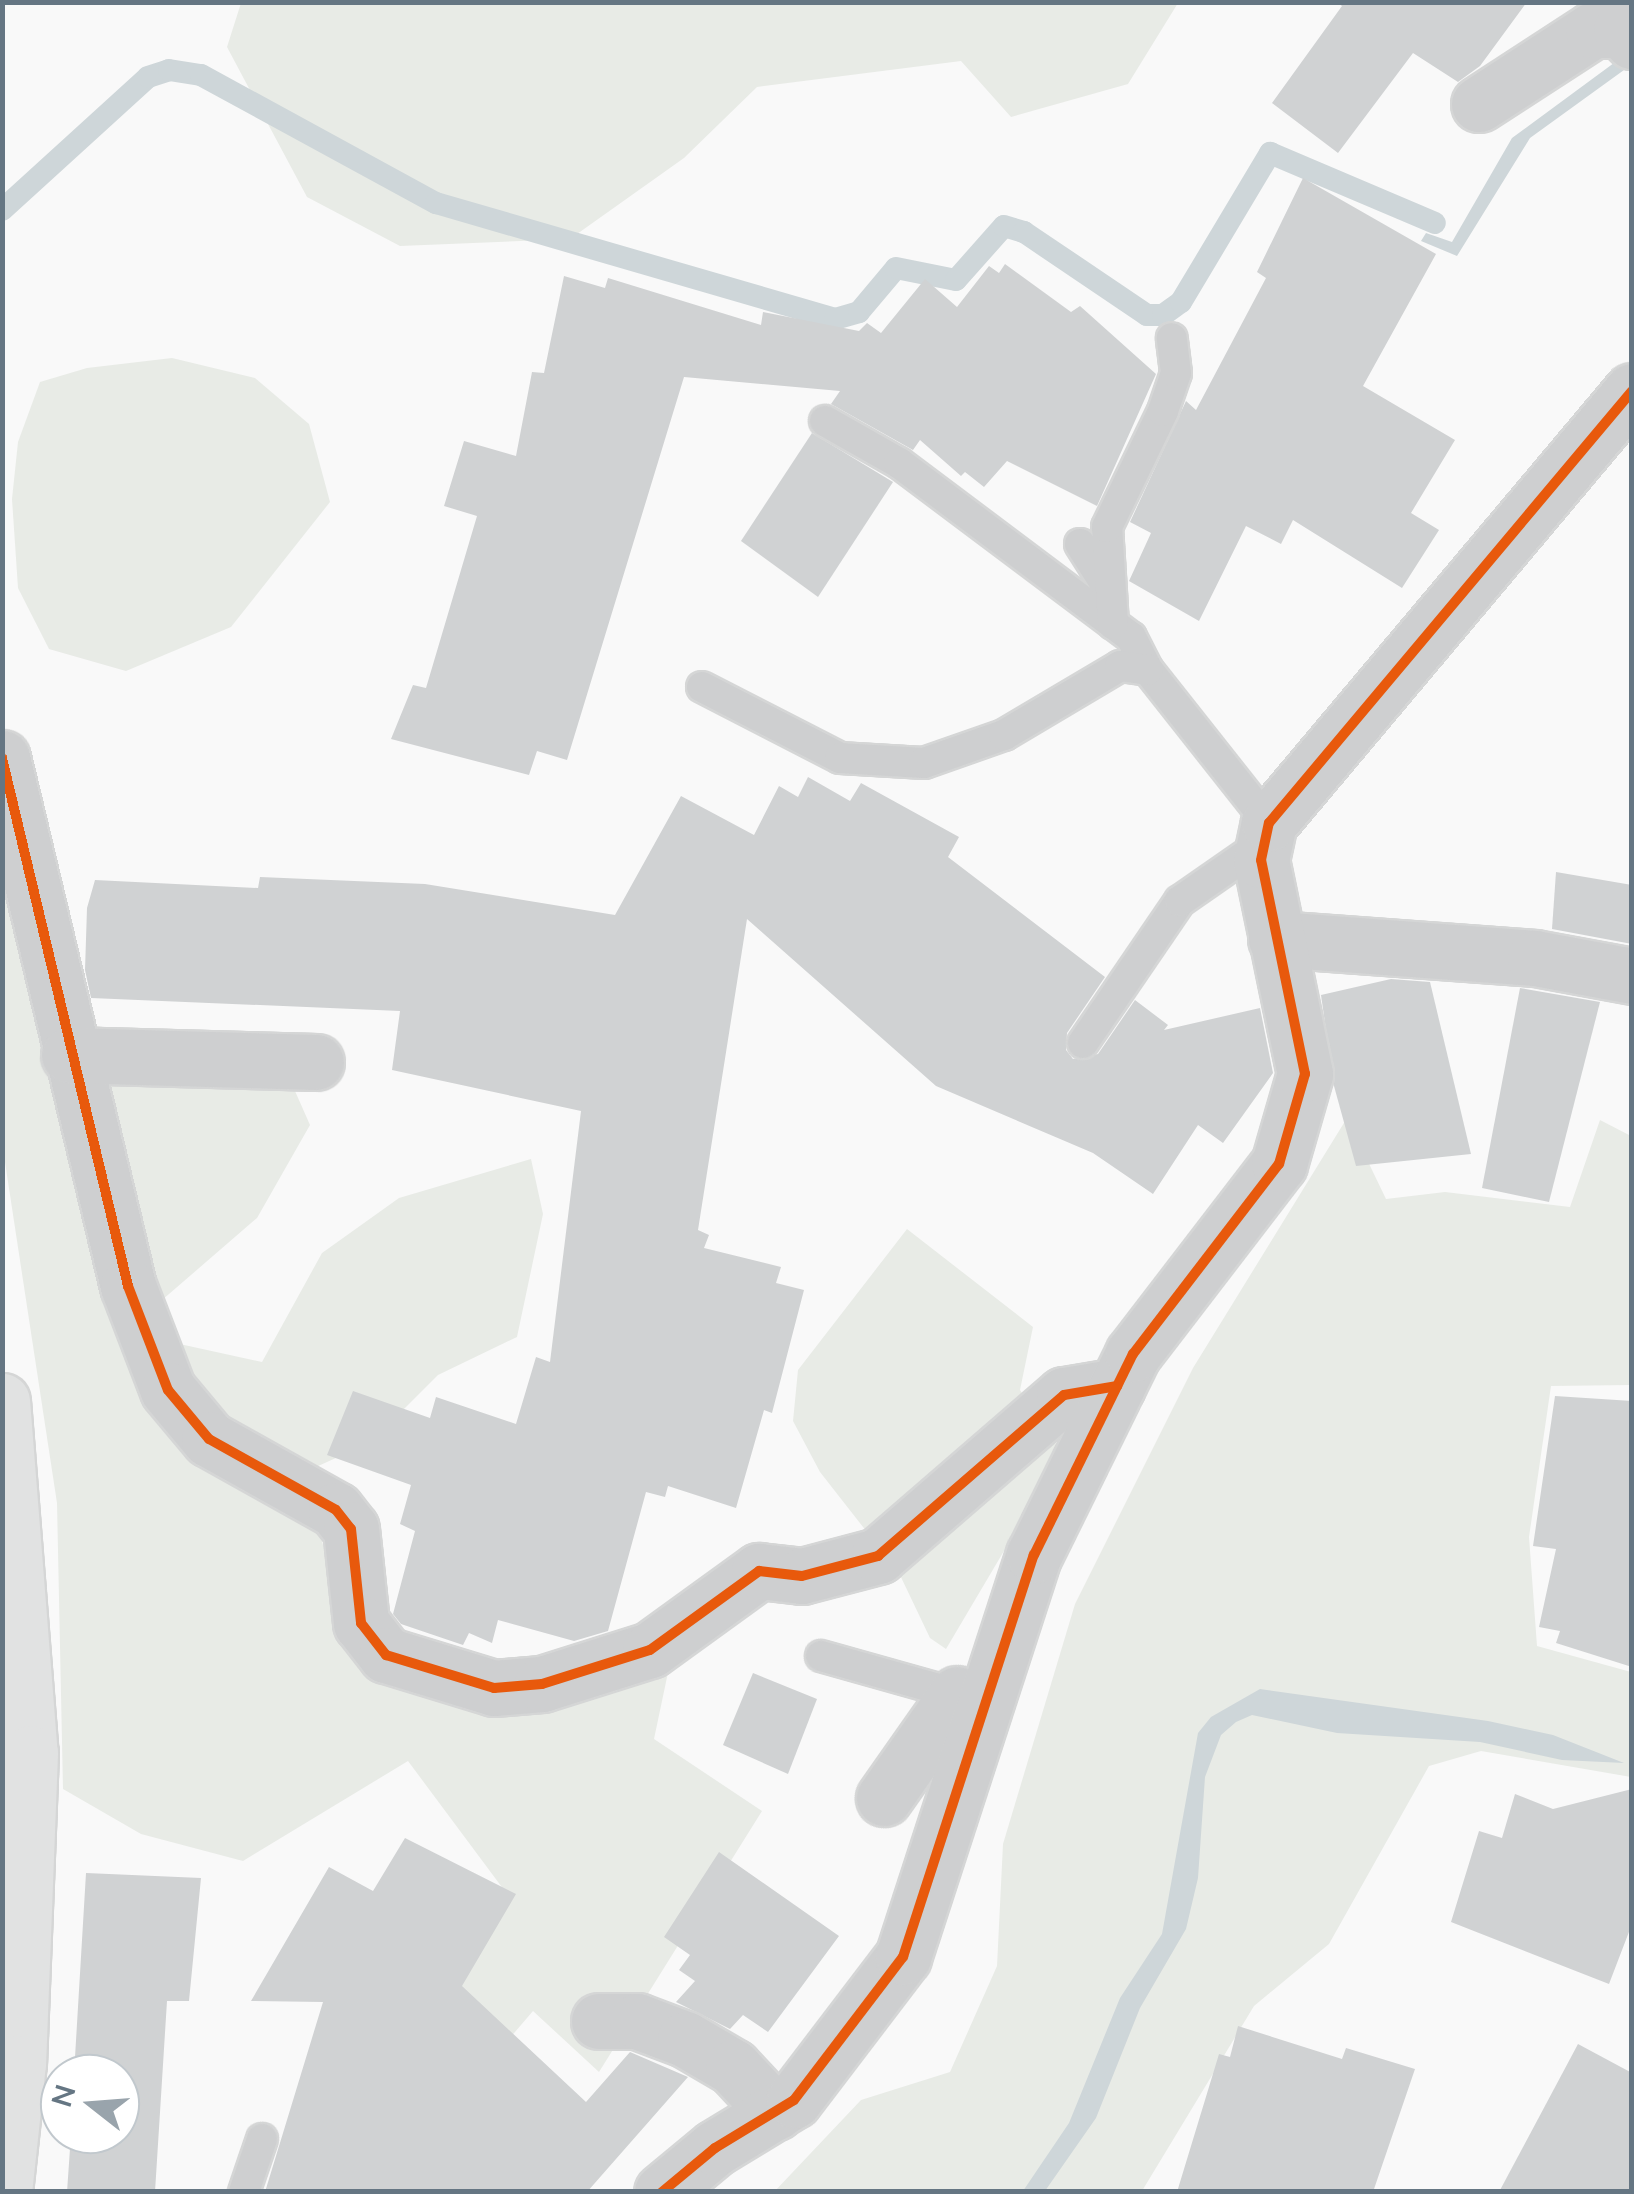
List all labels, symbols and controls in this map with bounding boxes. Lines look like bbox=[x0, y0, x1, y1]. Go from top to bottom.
north arrow bbox=[40, 2054, 140, 2154]
text: N bbox=[43, 2080, 83, 2111]

